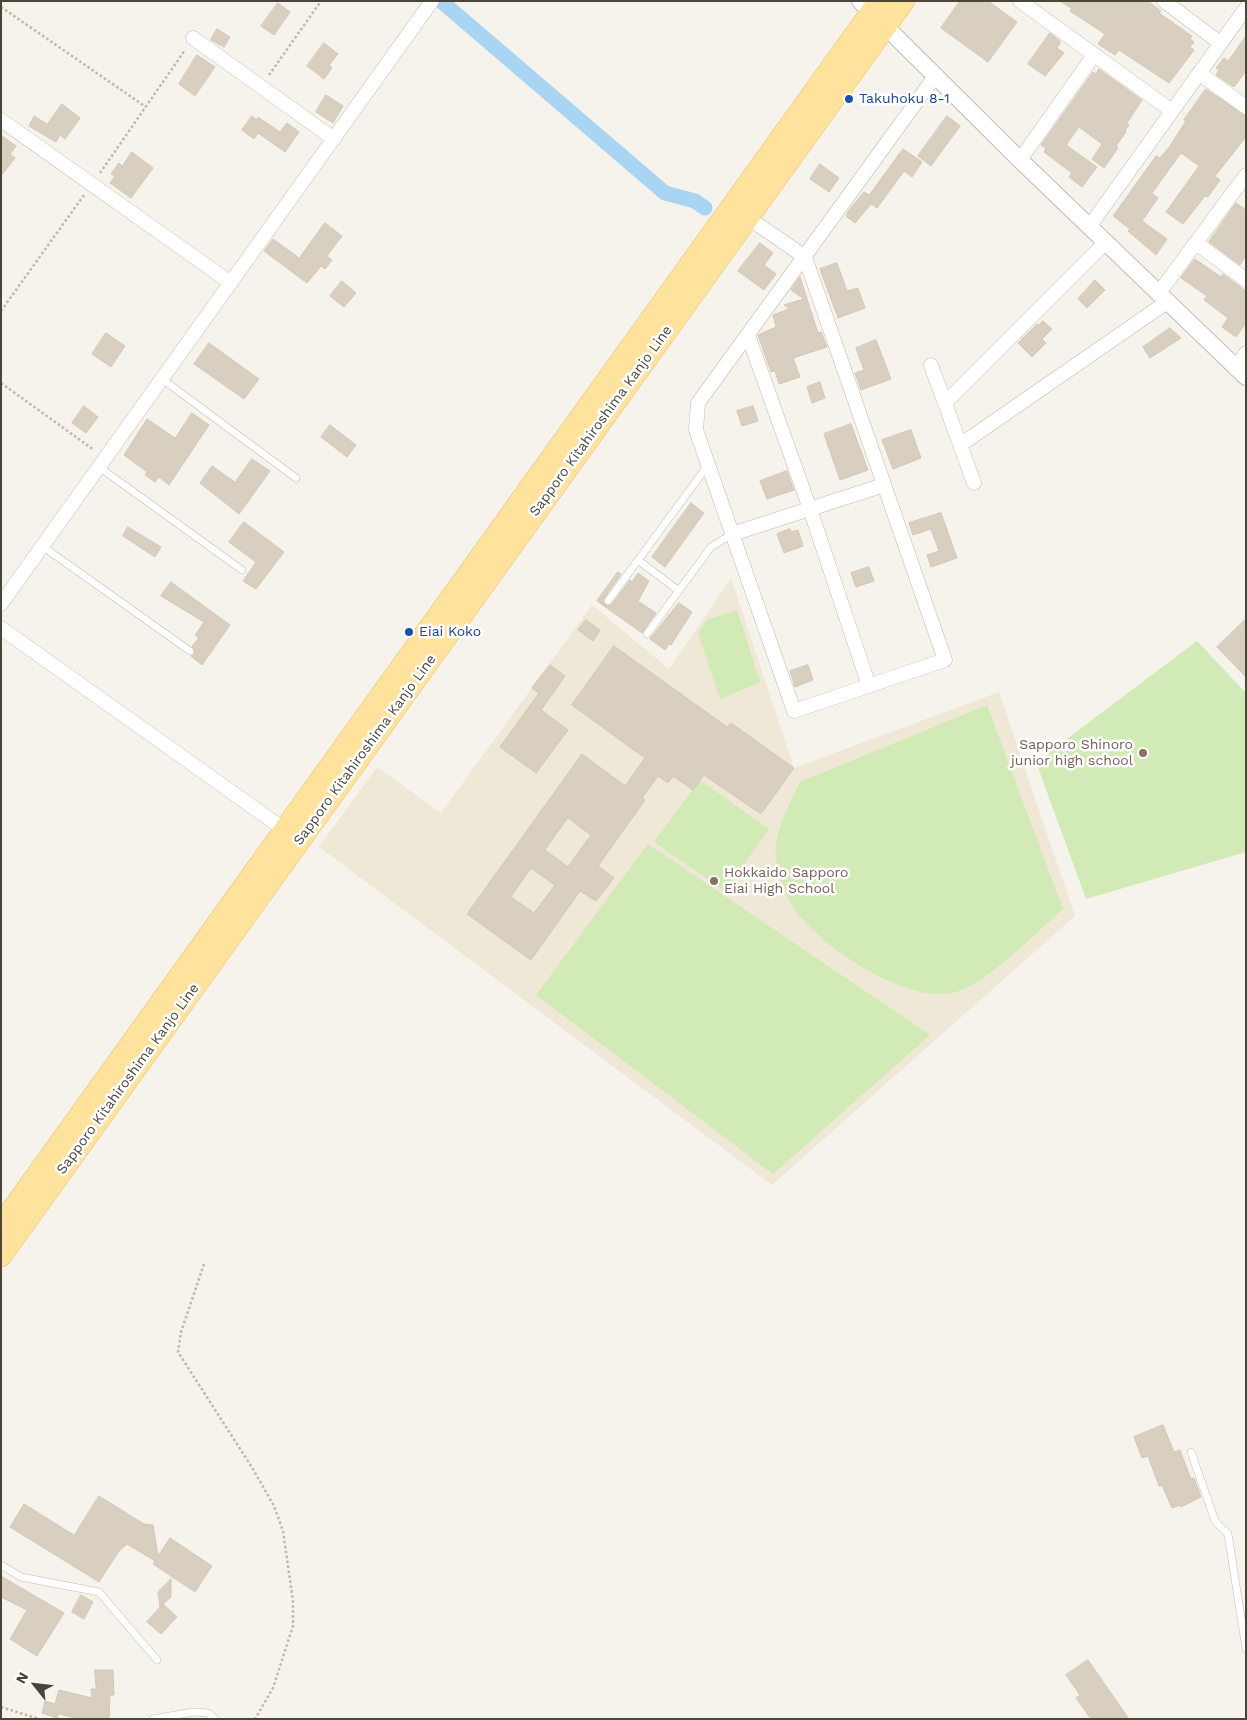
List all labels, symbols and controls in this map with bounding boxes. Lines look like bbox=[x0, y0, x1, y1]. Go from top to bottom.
place label: Takuhoku 8-1 bbox=[859, 91, 950, 107]
marker: Takuhoku 8-1 bbox=[843, 93, 855, 105]
street label: Sapporo Kitahiroshima Kanjo Line bbox=[526, 322, 676, 520]
place label: Eiai Koko bbox=[419, 624, 481, 640]
marker: Eiai Koko bbox=[403, 626, 415, 638]
street label: Sapporo Kitahiroshima Kanjo Line bbox=[290, 651, 440, 849]
place label: Sapporo Shinoro junior high school bbox=[1011, 737, 1133, 770]
marker: Sapporo Shinoro junior high school bbox=[1137, 747, 1149, 759]
place label: Hokkaido Sapporo Eiai High School bbox=[724, 865, 849, 898]
marker: Hokkaido Sapporo Eiai High School bbox=[708, 875, 720, 887]
street label: Sapporo Kitahiroshima Kanjo Line bbox=[53, 980, 203, 1178]
north arrow bbox=[10, 1660, 60, 1710]
text: N bbox=[12, 1669, 31, 1686]

